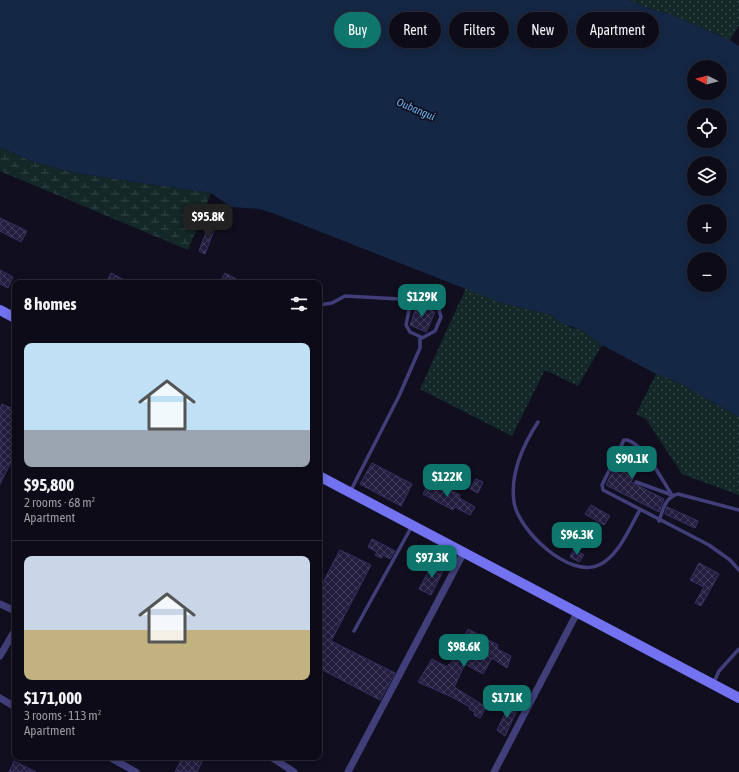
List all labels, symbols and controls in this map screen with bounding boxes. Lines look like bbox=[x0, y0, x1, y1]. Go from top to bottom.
chip: Buy bbox=[334, 12, 381, 48]
chip: Rent bbox=[389, 12, 441, 48]
chip: Filters bbox=[449, 12, 509, 48]
chip: New bbox=[517, 12, 568, 48]
chip: Apartment bbox=[576, 12, 659, 48]
north arrow bbox=[687, 60, 727, 100]
map controls bbox=[687, 60, 727, 292]
water label: Oubangui bbox=[395, 96, 437, 123]
button: locate bbox=[687, 108, 727, 148]
button: layers bbox=[687, 156, 727, 196]
pin: $95.8K bbox=[175, 204, 241, 238]
button: + bbox=[687, 204, 727, 244]
text: $95.8K bbox=[192, 209, 224, 224]
button: − bbox=[687, 252, 727, 292]
pin: $129K bbox=[394, 284, 450, 318]
text: $129K bbox=[407, 289, 437, 304]
icon: filters bbox=[288, 293, 310, 315]
text: 8 homes bbox=[24, 294, 77, 314]
icon: home bbox=[131, 369, 203, 441]
pin: $90.1K bbox=[599, 446, 665, 480]
text: $90.1K bbox=[616, 451, 648, 466]
pin: $122K bbox=[419, 464, 475, 498]
text: $122K bbox=[432, 469, 462, 484]
text: $95,800 bbox=[24, 475, 74, 495]
text: 2 rooms · 68 m² bbox=[24, 495, 95, 510]
text: Apartment bbox=[24, 510, 75, 525]
pin: $96.3K bbox=[544, 522, 610, 556]
text: $96.3K bbox=[561, 527, 593, 542]
pin: $97.3K bbox=[399, 545, 465, 579]
text: $97.3K bbox=[416, 550, 448, 565]
icon: home bbox=[131, 582, 203, 654]
pin: $98.6K bbox=[431, 634, 497, 668]
text: $98.6K bbox=[448, 639, 480, 654]
pin: $171K bbox=[479, 685, 535, 719]
text: $171,000 bbox=[24, 688, 82, 708]
text: $171K bbox=[492, 690, 522, 705]
text: 3 rooms · 113 m² bbox=[24, 708, 101, 723]
text: Apartment bbox=[24, 723, 75, 738]

